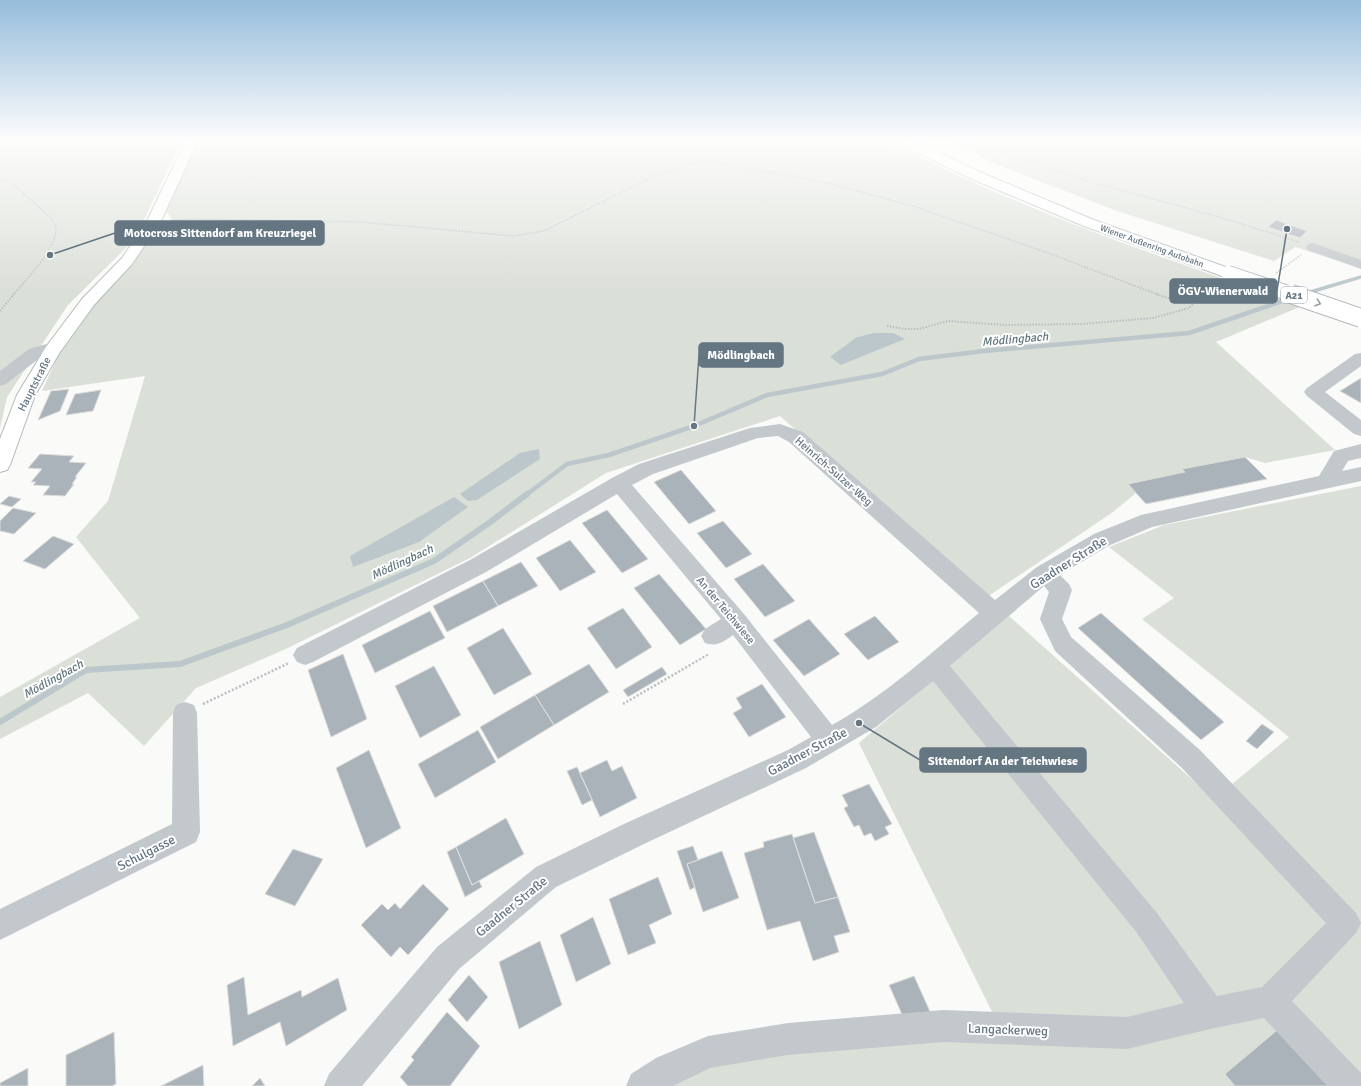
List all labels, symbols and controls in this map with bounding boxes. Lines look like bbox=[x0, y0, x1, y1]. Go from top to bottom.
callout: Motocross Sittendorf am Kreuzriegel bbox=[115, 221, 324, 245]
street label: Wiener Außenring Autobahn bbox=[1099, 223, 1205, 270]
text: Motocross Sittendorf am Kreuzriegel bbox=[124, 226, 316, 241]
callout: ÖGV-Wienerwald bbox=[1170, 279, 1277, 303]
text: ÖGV-Wienerwald bbox=[1178, 284, 1269, 299]
road number: A21 bbox=[1281, 287, 1307, 303]
one-way arrow bbox=[1314, 298, 1321, 307]
water label: Mödlingbach bbox=[981, 329, 1049, 350]
callout: Mödlingbach bbox=[699, 343, 783, 367]
text: Mödlingbach bbox=[707, 348, 775, 363]
street label: Hauptstraße bbox=[15, 355, 54, 414]
street label: Heinrich-Sulzer-Weg bbox=[792, 434, 875, 509]
street label: Gaadner Straße bbox=[1027, 533, 1110, 593]
water label: Mödlingbach bbox=[369, 541, 436, 583]
street label: An der Teichwiese bbox=[694, 574, 758, 647]
water label: Mödlingbach bbox=[21, 657, 86, 702]
street label: Gaadner Straße bbox=[765, 724, 850, 779]
callout: Sittendorf An der Teichwiese bbox=[920, 748, 1086, 772]
text: Sittendorf An der Teichwiese bbox=[928, 754, 1078, 769]
street label: Schulgasse bbox=[115, 832, 178, 874]
street label: Gaadner Straße bbox=[473, 873, 551, 940]
street label: Langackerweg bbox=[968, 1021, 1048, 1039]

